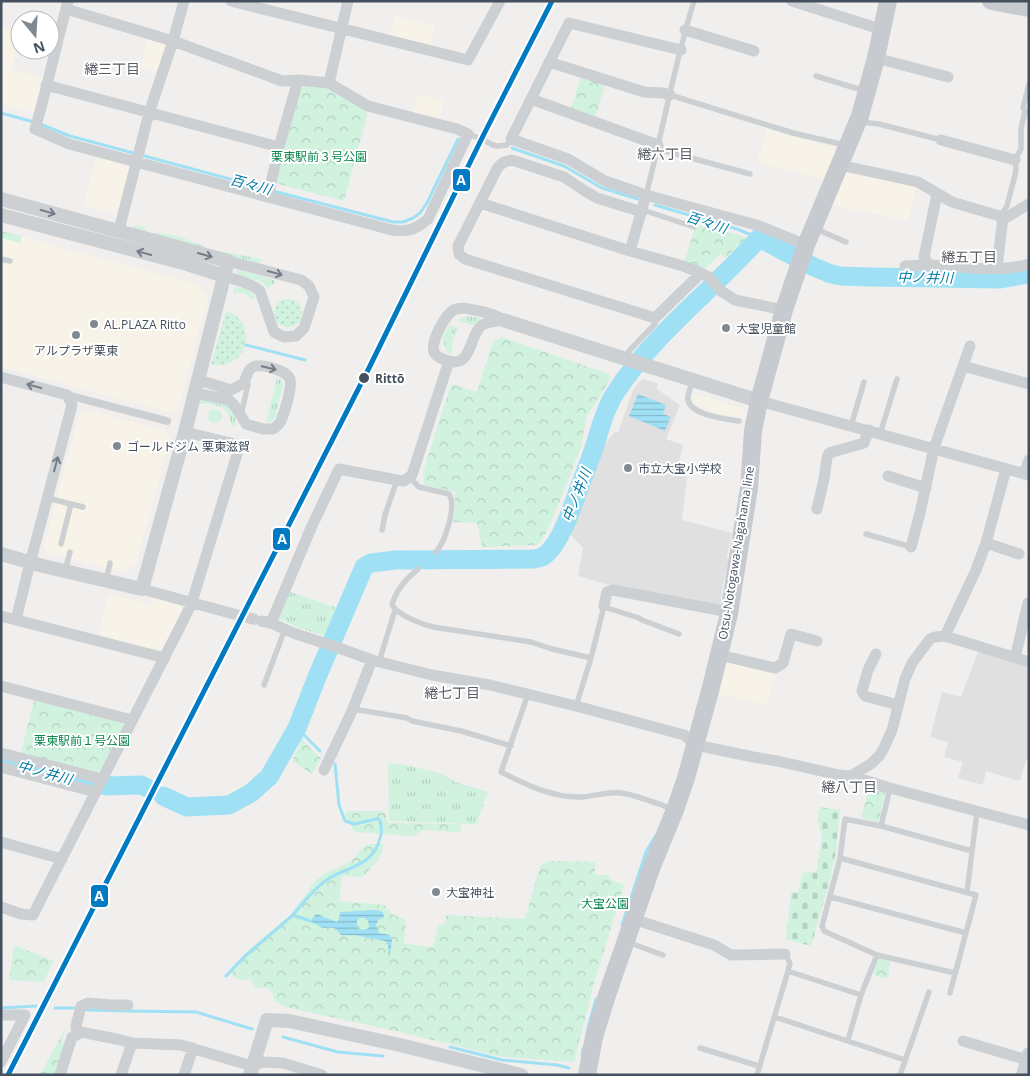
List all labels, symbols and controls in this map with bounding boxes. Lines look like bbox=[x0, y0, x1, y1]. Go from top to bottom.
north arrow bbox=[10, 10, 60, 60]
text: N bbox=[31, 37, 48, 59]
district label: 綣三丁目 bbox=[84, 59, 140, 78]
district label: 綣六丁目 bbox=[637, 144, 693, 163]
park label: 栗東駅前３号公園 bbox=[271, 148, 367, 165]
line badge: A bbox=[452, 168, 471, 192]
water label: 百々川 bbox=[228, 169, 276, 199]
text: A bbox=[456, 170, 466, 189]
water label: 百々川 bbox=[684, 206, 732, 238]
one-way arrow bbox=[40, 208, 56, 217]
district label: 綣五丁目 bbox=[941, 247, 997, 266]
one-way arrow bbox=[136, 248, 152, 257]
one-way arrow bbox=[197, 250, 213, 260]
water label: 中ノ井川 bbox=[897, 267, 955, 287]
one-way arrow bbox=[267, 269, 283, 279]
place label: AL.PLAZA Ritto bbox=[104, 316, 186, 333]
marker: AL.PLAZA Ritto bbox=[88, 318, 100, 330]
place label: 大宝児童館 bbox=[736, 320, 796, 337]
marker: 大宝児童館 bbox=[720, 322, 732, 334]
marker: アルプラザ栗東 bbox=[70, 329, 82, 341]
place label: アルプラザ栗東 bbox=[34, 342, 118, 359]
one-way arrow bbox=[260, 364, 276, 373]
place label: Rittō bbox=[375, 370, 404, 387]
marker: Rittō bbox=[357, 371, 371, 385]
one-way arrow bbox=[26, 381, 42, 390]
place label: ゴールドジム 栗東滋賀 bbox=[127, 438, 250, 455]
marker: ゴールドジム 栗東滋賀 bbox=[111, 440, 123, 452]
one-way arrow bbox=[52, 456, 62, 472]
place label: 市立大宝小学校 bbox=[638, 460, 722, 477]
marker: 市立大宝小学校 bbox=[622, 462, 634, 474]
water label: 中ノ井川 bbox=[557, 464, 596, 525]
street label: Otsu-Notogawa-Nagahama line bbox=[714, 465, 758, 641]
line badge: A bbox=[272, 527, 291, 551]
text: A bbox=[277, 529, 287, 548]
district label: 綣七丁目 bbox=[424, 683, 480, 702]
park label: 栗東駅前１号公園 bbox=[34, 732, 130, 749]
water label: 中ノ井川 bbox=[15, 756, 76, 789]
district label: 綣八丁目 bbox=[821, 777, 877, 796]
line badge: A bbox=[90, 884, 109, 908]
place label: 大宝神社 bbox=[446, 884, 494, 901]
text: A bbox=[94, 886, 104, 905]
marker: 大宝神社 bbox=[430, 886, 442, 898]
park label: 大宝公園 bbox=[581, 895, 629, 912]

